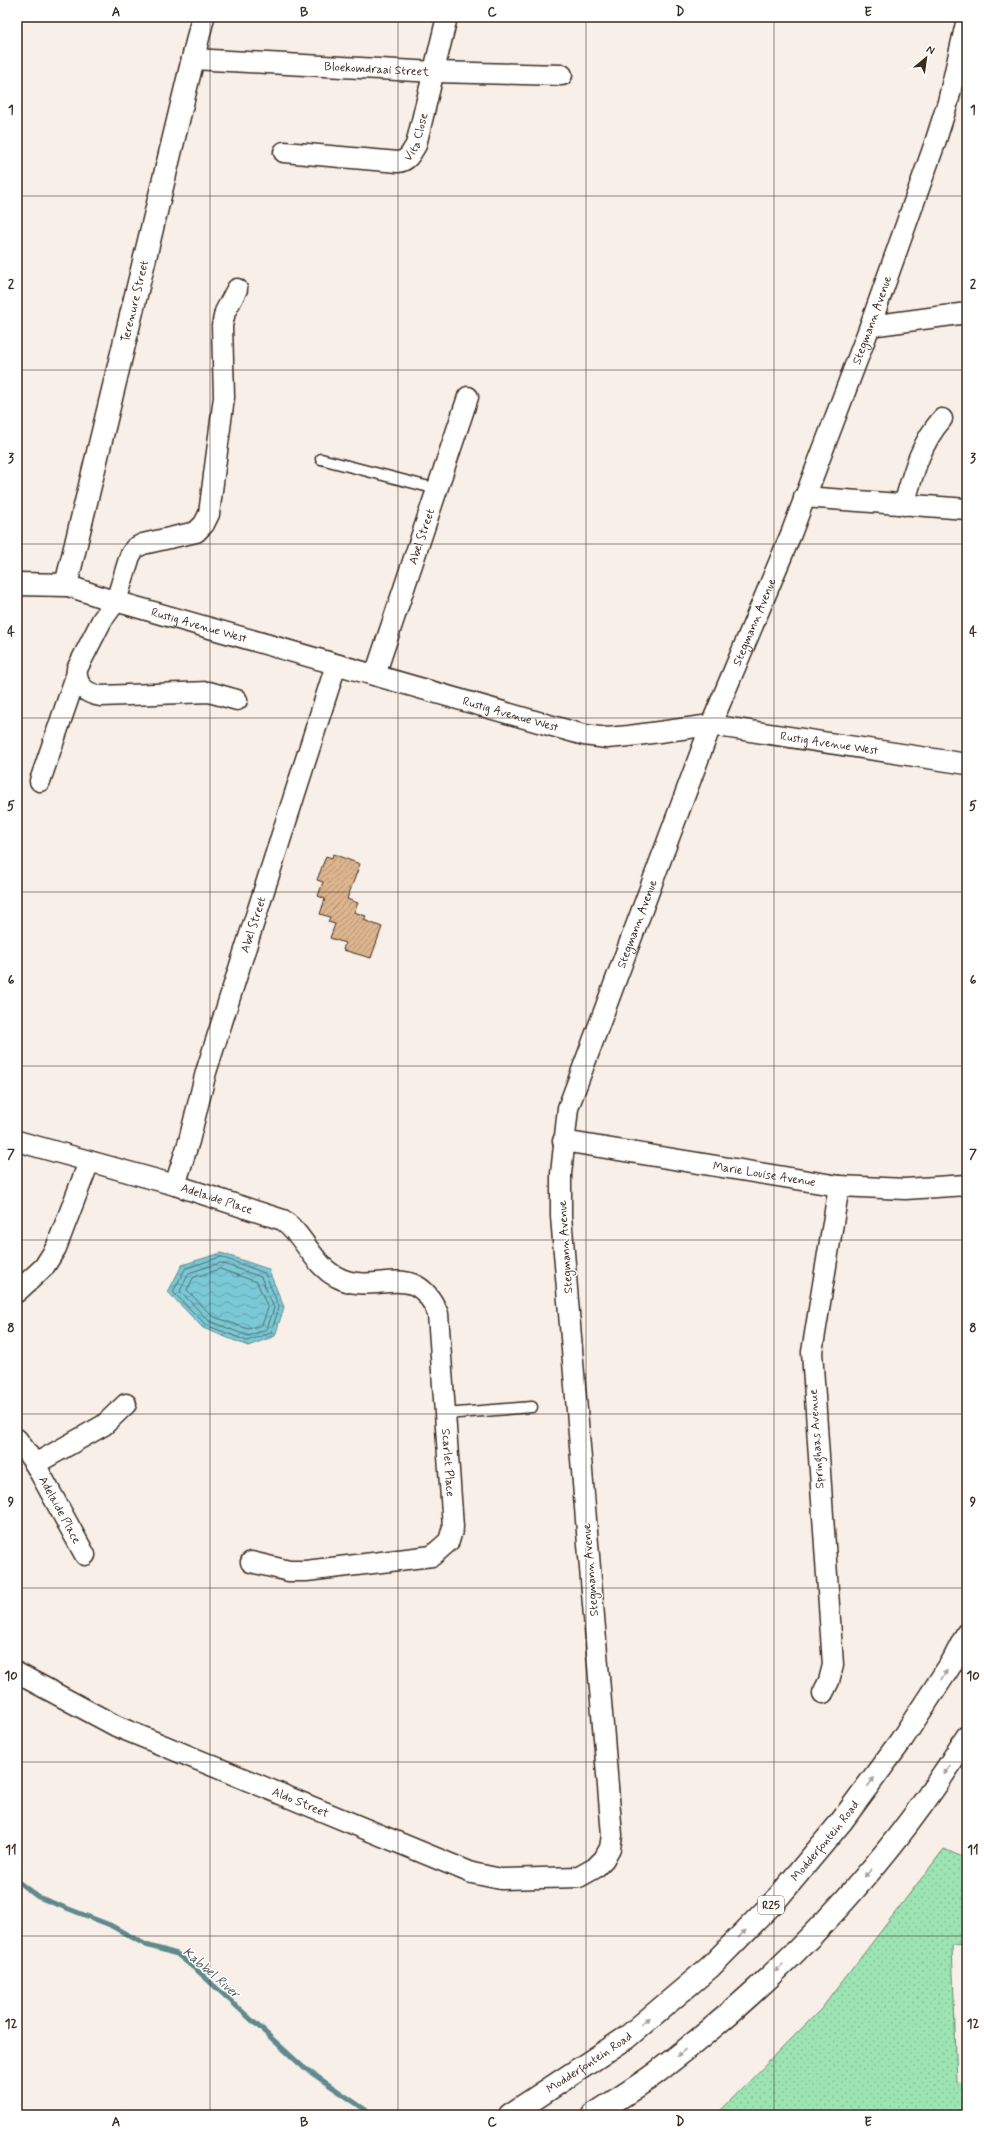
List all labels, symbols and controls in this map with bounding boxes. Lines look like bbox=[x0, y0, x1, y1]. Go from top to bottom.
text: A bbox=[112, 4, 120, 21]
text: B bbox=[300, 4, 309, 21]
text: C bbox=[487, 4, 497, 21]
text: D bbox=[676, 4, 685, 21]
text: E bbox=[864, 4, 872, 21]
north arrow bbox=[906, 38, 946, 78]
text: N bbox=[924, 42, 937, 58]
street label: Bloekomdraai Street bbox=[324, 59, 430, 81]
text: 1 bbox=[8, 102, 14, 119]
text: 1 bbox=[970, 102, 976, 119]
street label: Vita Close bbox=[401, 111, 433, 165]
street label: Terenure Street bbox=[118, 258, 153, 344]
street label: Stegmann Avenue bbox=[849, 273, 896, 367]
text: 2 bbox=[8, 276, 15, 293]
text: 2 bbox=[970, 276, 977, 293]
text: 3 bbox=[8, 450, 14, 467]
text: 3 bbox=[970, 450, 976, 467]
street label: Abel Street bbox=[405, 506, 439, 567]
street label: Stegmann Avenue bbox=[730, 576, 781, 668]
street label: Rustig Avenue West bbox=[149, 605, 249, 647]
text: 4 bbox=[7, 624, 15, 641]
text: 4 bbox=[969, 624, 977, 641]
street label: Rustig Avenue West bbox=[461, 694, 561, 736]
street label: Rustig Avenue West bbox=[779, 729, 880, 759]
text: 5 bbox=[7, 798, 15, 815]
text: 5 bbox=[969, 798, 977, 815]
street label: Stegmann Avenue bbox=[614, 877, 662, 971]
street label: Abel Street bbox=[238, 894, 271, 955]
text: 6 bbox=[8, 972, 15, 989]
text: 6 bbox=[970, 972, 977, 989]
text: 7 bbox=[7, 1146, 15, 1163]
text: 7 bbox=[969, 1146, 977, 1163]
street label: Marie Louise Avenue bbox=[712, 1159, 817, 1191]
street label: Adelaide Place bbox=[179, 1180, 255, 1219]
street label: Stegmann Avenue bbox=[555, 1200, 577, 1294]
text: 8 bbox=[7, 1320, 15, 1337]
text: 8 bbox=[969, 1320, 977, 1337]
street label: Springhaas Avenue bbox=[806, 1388, 829, 1489]
street label: Scarlet Place bbox=[437, 1428, 458, 1497]
street label: Adelaide Place bbox=[34, 1474, 84, 1547]
text: 9 bbox=[8, 1494, 15, 1511]
text: 9 bbox=[970, 1494, 977, 1511]
street label: Stegmann Avenue bbox=[579, 1522, 603, 1617]
text: 10 bbox=[4, 1668, 18, 1685]
text: 10 bbox=[966, 1668, 980, 1685]
one-way arrow bbox=[940, 1669, 948, 1680]
one-way arrow bbox=[943, 1764, 950, 1776]
one-way arrow bbox=[867, 1777, 875, 1787]
street label: Aldo Street bbox=[269, 1784, 331, 1822]
street label: Modderfontein Road bbox=[788, 1798, 863, 1885]
text: 11 bbox=[5, 1842, 17, 1859]
text: 11 bbox=[967, 1842, 979, 1859]
one-way arrow bbox=[863, 1868, 872, 1878]
road number: R25 bbox=[758, 1896, 784, 1914]
one-way arrow bbox=[737, 1929, 747, 1939]
water label: Kabbel River bbox=[179, 1944, 244, 2003]
one-way arrow bbox=[774, 1963, 784, 1973]
text: 12 bbox=[5, 2016, 17, 2033]
text: 12 bbox=[967, 2016, 979, 2033]
one-way arrow bbox=[640, 2017, 651, 2026]
street label: Modderfontein Road bbox=[544, 2029, 636, 2098]
one-way arrow bbox=[675, 2049, 686, 2057]
text: A bbox=[112, 2114, 120, 2131]
text: B bbox=[300, 2114, 309, 2131]
text: C bbox=[487, 2114, 497, 2131]
text: D bbox=[676, 2114, 685, 2131]
text: E bbox=[864, 2114, 872, 2131]

